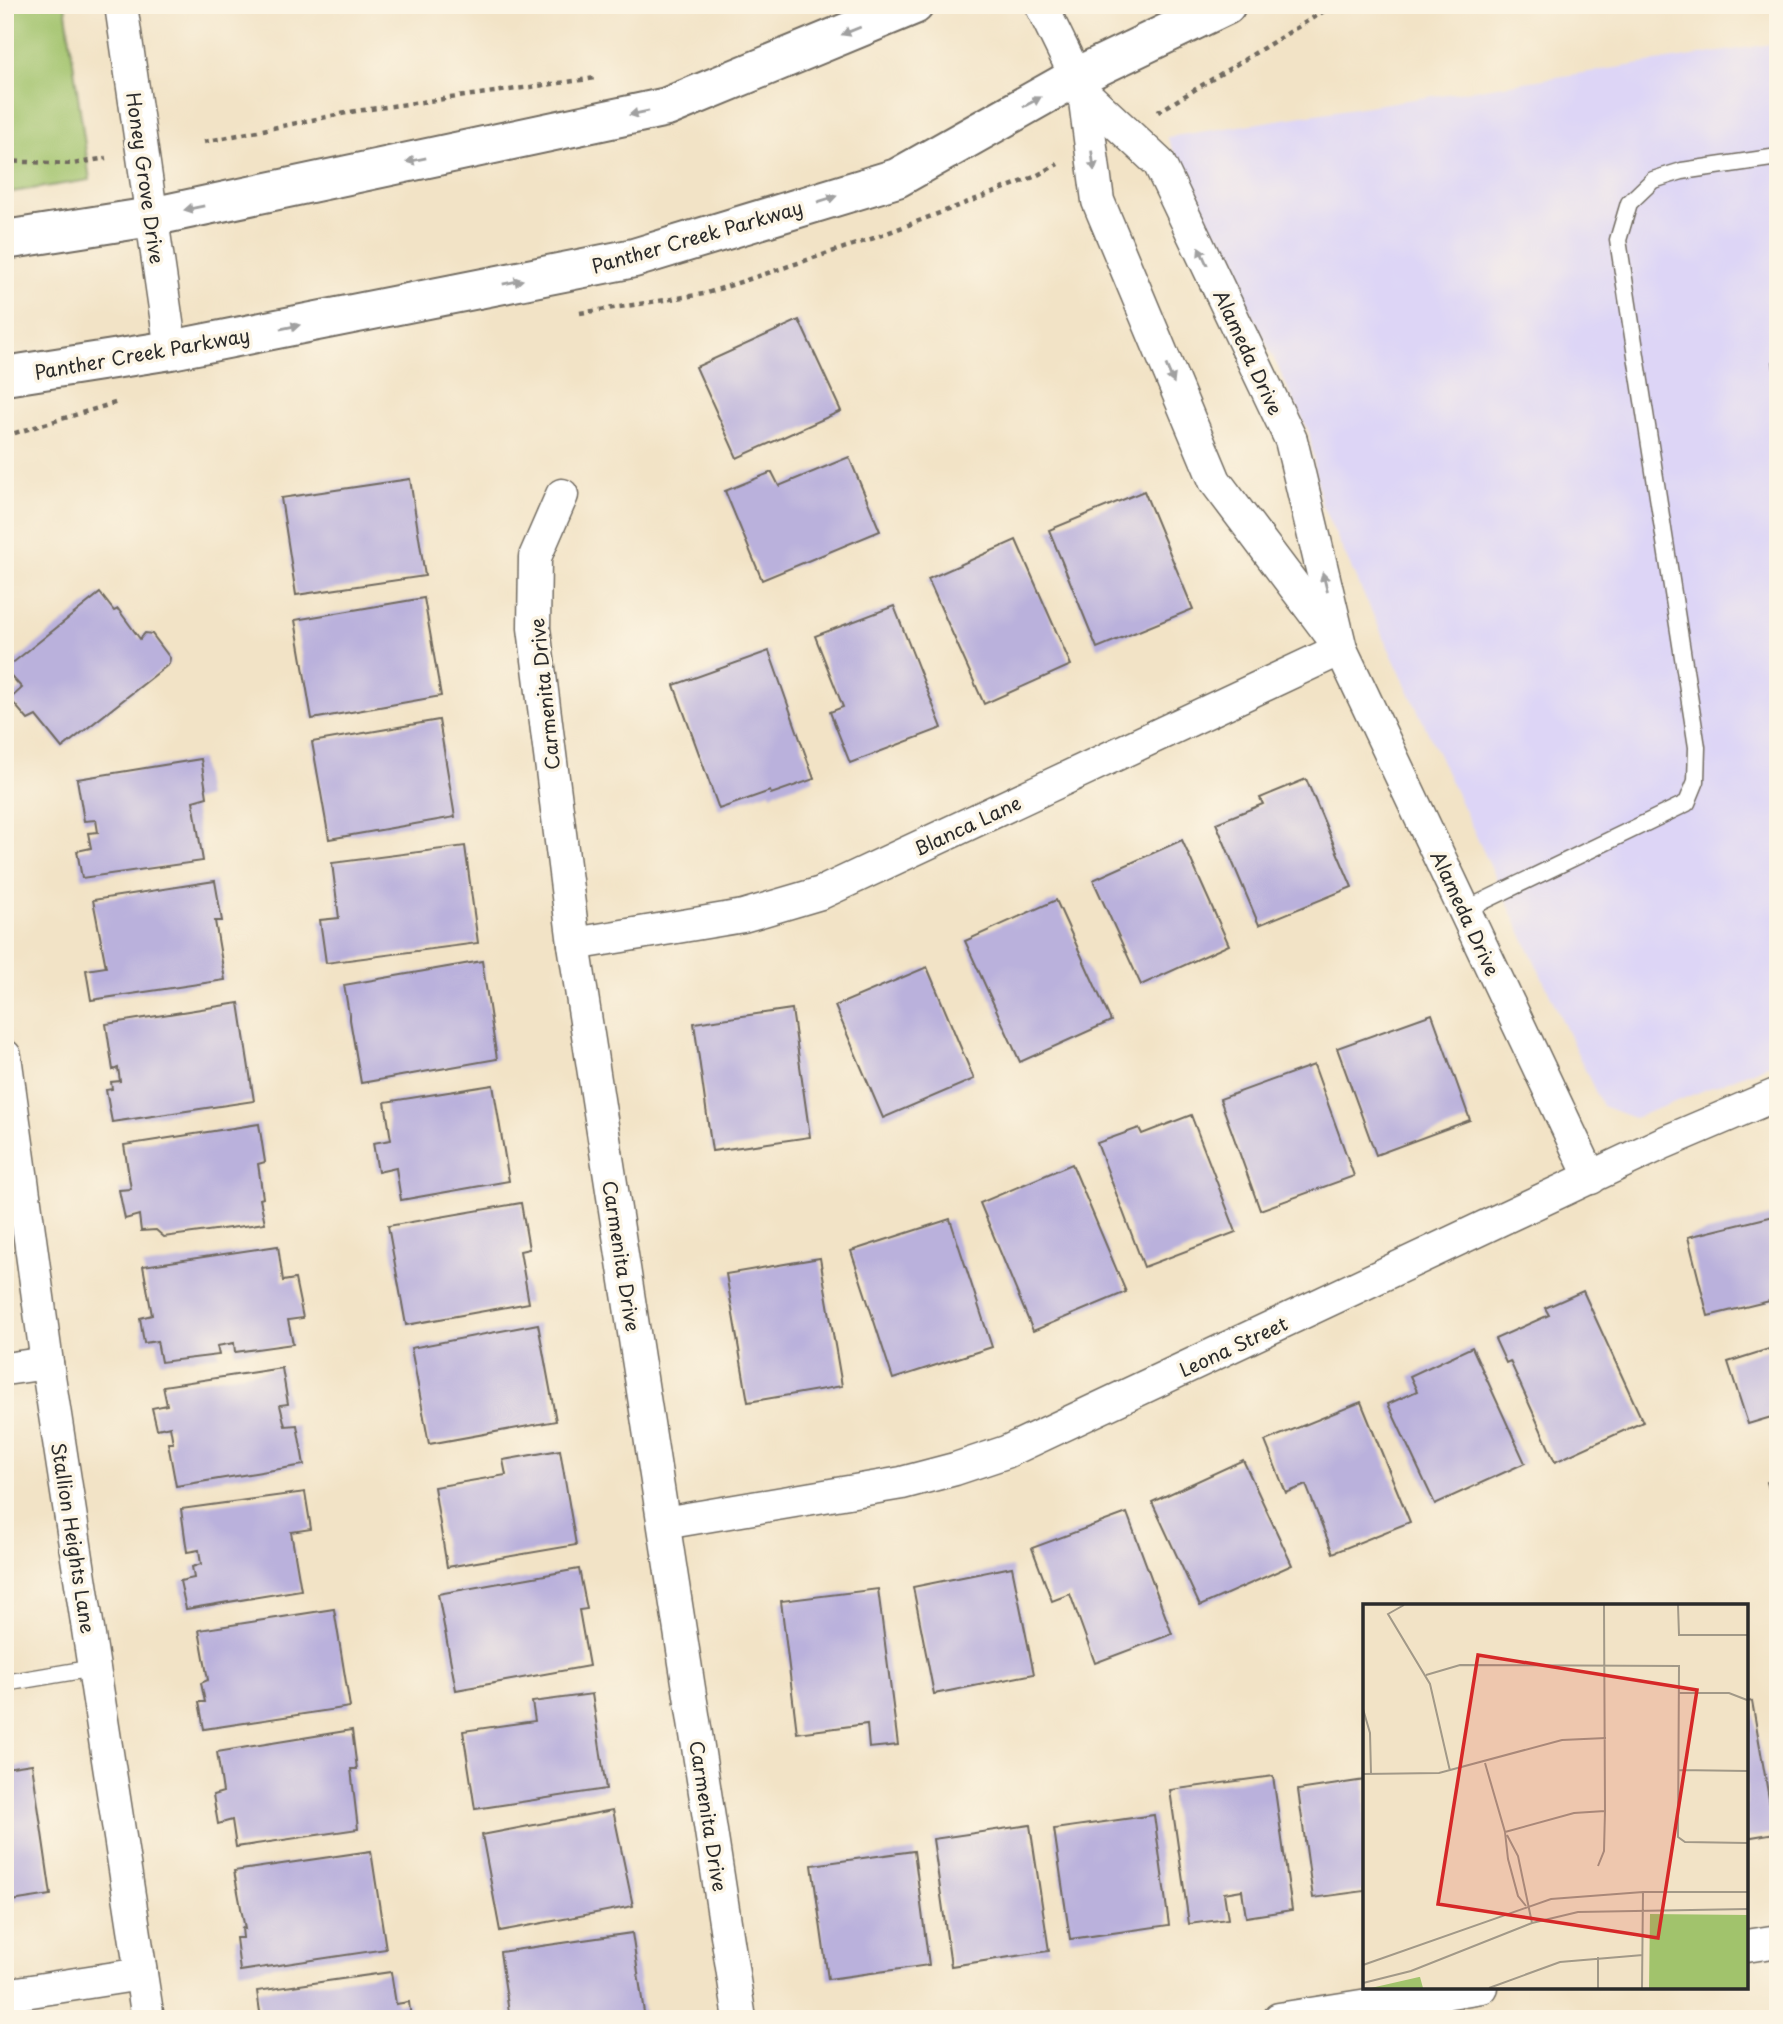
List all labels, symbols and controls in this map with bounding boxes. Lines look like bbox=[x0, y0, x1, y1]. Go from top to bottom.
one-way arrow bbox=[840, 26, 861, 37]
street label: Honey Grove Drive bbox=[120, 90, 172, 266]
one-way arrow bbox=[1022, 96, 1041, 108]
one-way arrow bbox=[628, 108, 650, 119]
one-way arrow bbox=[1087, 150, 1098, 172]
one-way arrow bbox=[405, 155, 427, 166]
street label: Panther Creek Parkway bbox=[588, 192, 806, 280]
one-way arrow bbox=[817, 193, 838, 203]
one-way arrow bbox=[183, 202, 205, 213]
one-way arrow bbox=[1198, 246, 1209, 266]
one-way arrow bbox=[502, 276, 524, 287]
street label: Alameda Drive bbox=[1208, 285, 1290, 419]
street label: Panther Creek Parkway bbox=[32, 320, 252, 386]
one-way arrow bbox=[279, 321, 301, 332]
one-way arrow bbox=[1165, 363, 1176, 384]
one-way arrow bbox=[1319, 571, 1330, 593]
street label: Carmenita Drive bbox=[522, 617, 566, 771]
street label: Blanca Lane bbox=[909, 788, 1025, 862]
street label: Alameda Drive bbox=[1425, 846, 1507, 980]
street label: Carmenita Drive bbox=[596, 1179, 648, 1333]
street label: Leona Street bbox=[1174, 1309, 1292, 1383]
street label: Stallion Heights Lane bbox=[45, 1441, 103, 1635]
inset map bbox=[1363, 1604, 1748, 1989]
street label: Carmenita Drive bbox=[683, 1739, 735, 1893]

